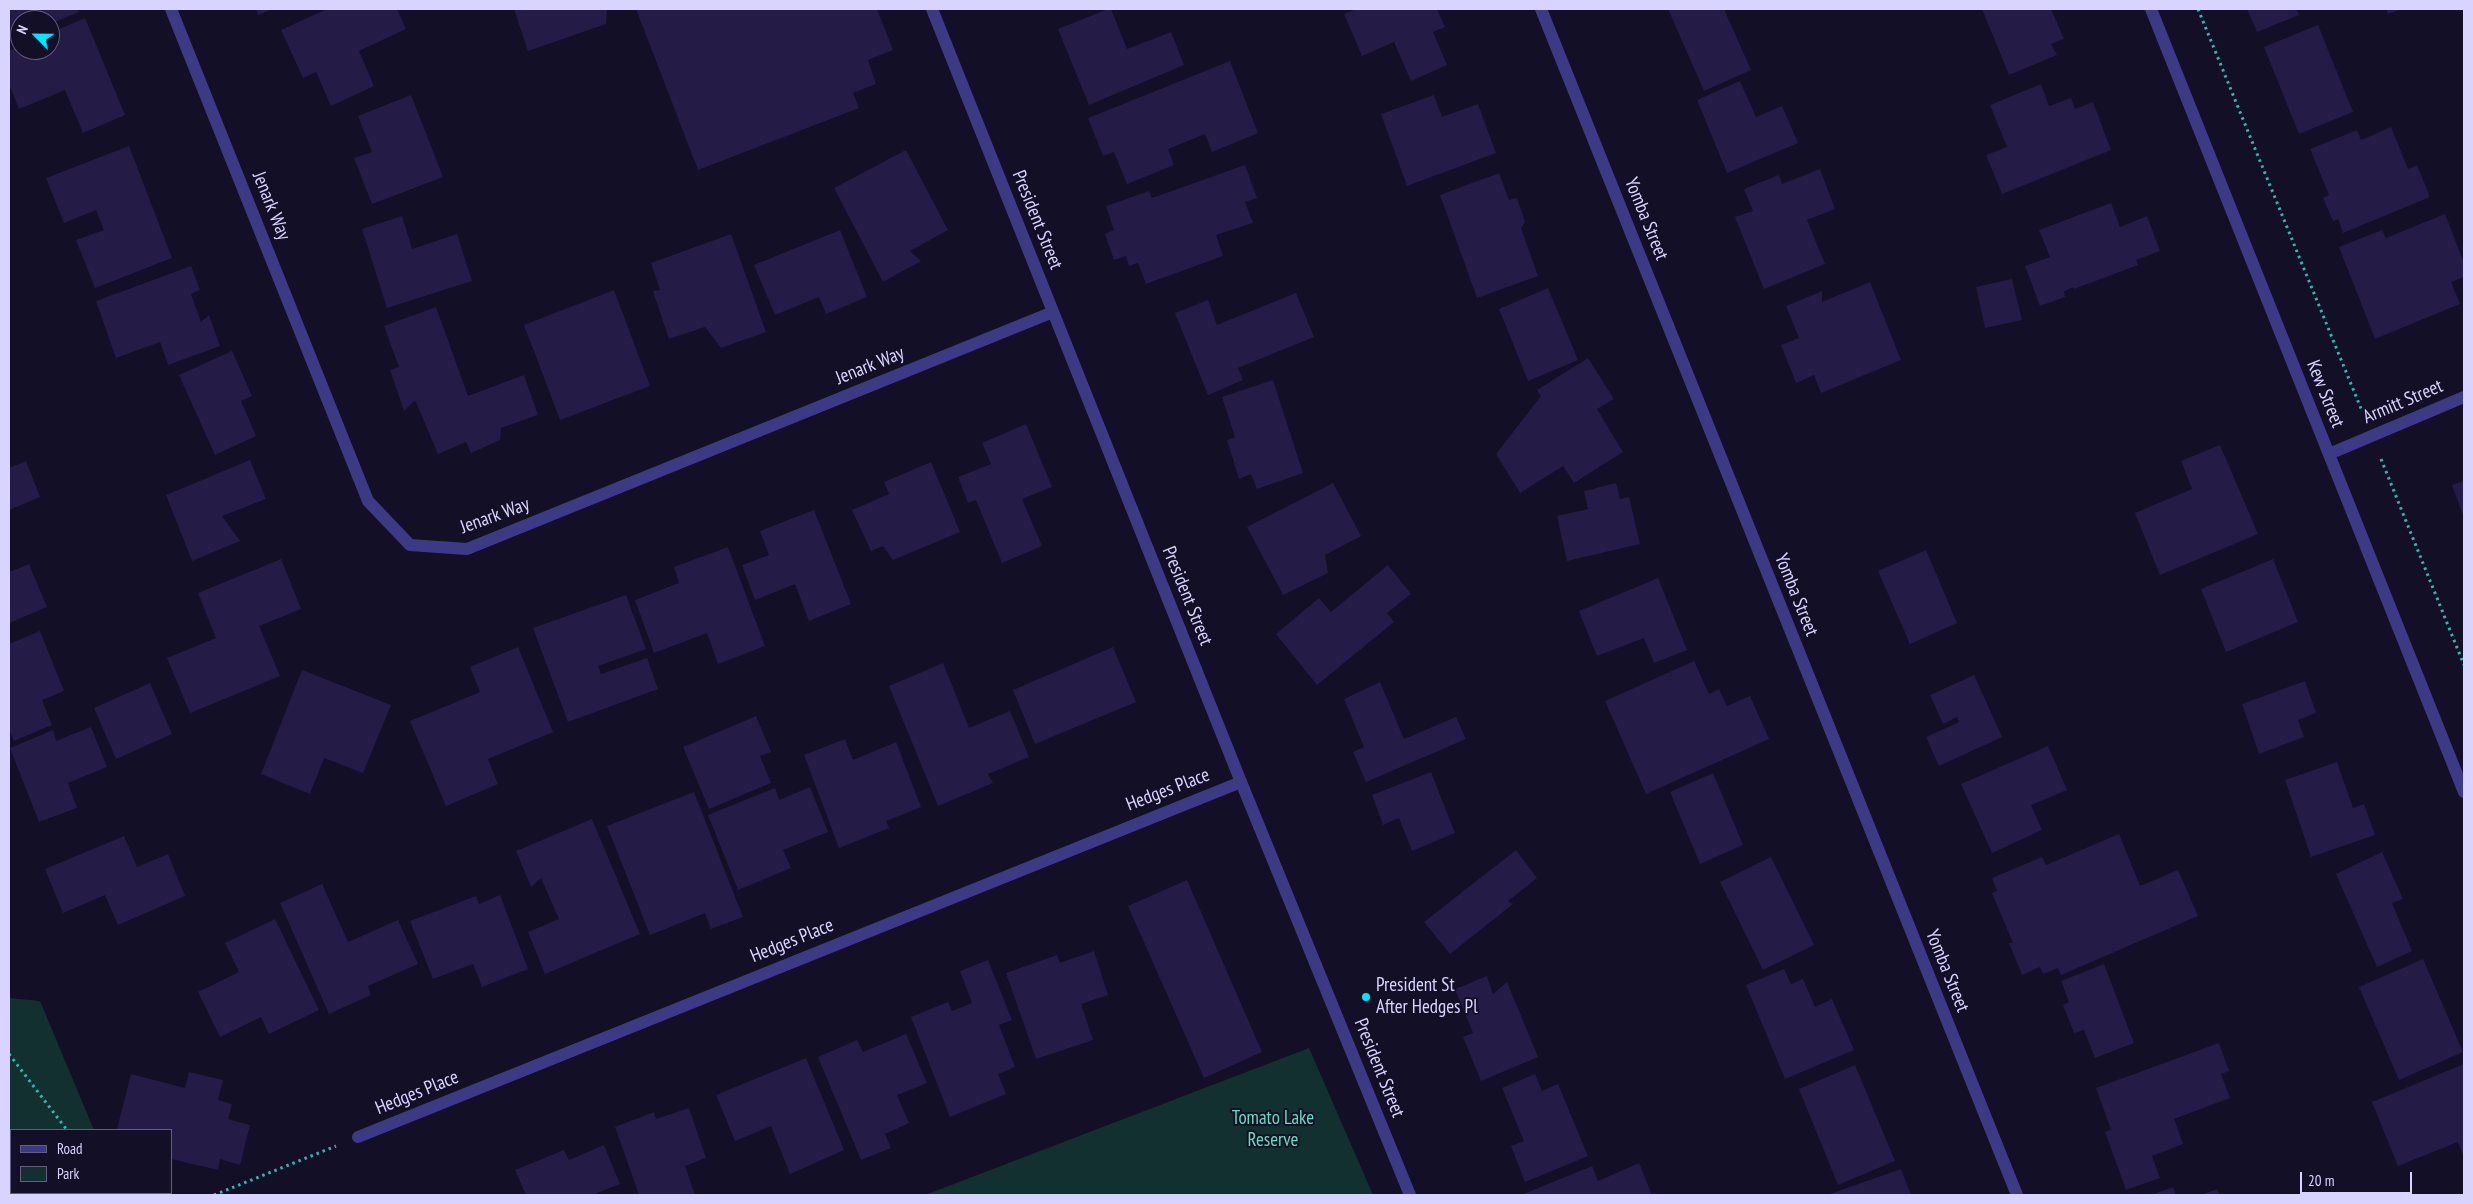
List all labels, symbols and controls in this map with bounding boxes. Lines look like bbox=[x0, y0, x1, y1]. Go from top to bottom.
north arrow bbox=[10, 10, 60, 60]
text: N bbox=[12, 23, 32, 37]
street label: President Street bbox=[1007, 167, 1067, 273]
street label: Jenark Way bbox=[247, 168, 295, 244]
street label: Yomba Street bbox=[1619, 174, 1673, 264]
street label: Jenark Way bbox=[832, 342, 908, 390]
street label: Kew Street bbox=[2301, 357, 2349, 431]
street label: Armitt Street bbox=[2360, 375, 2446, 429]
street label: Jenark Way bbox=[457, 493, 533, 539]
street label: President Street bbox=[1157, 543, 1217, 649]
street label: Yomba Street bbox=[1769, 550, 1823, 640]
street label: Hedges Place bbox=[1123, 764, 1213, 816]
street label: Hedges Place bbox=[747, 914, 837, 968]
street label: Yomba Street bbox=[1920, 926, 1974, 1016]
place label: President St After Hedges Pl bbox=[1376, 975, 1478, 1019]
marker: President St After Hedges Pl bbox=[1360, 991, 1372, 1003]
street label: President Street bbox=[1349, 1015, 1409, 1121]
street label: Hedges Place bbox=[372, 1066, 462, 1120]
park label: Tomato Lake Reserve bbox=[1232, 1108, 1314, 1152]
legend bbox=[10, 1129, 172, 1194]
text: Road bbox=[57, 1139, 83, 1158]
scale bar bbox=[2303, 1162, 2416, 1194]
text: Park bbox=[57, 1164, 79, 1183]
text: 20 m bbox=[2308, 1171, 2334, 1190]

